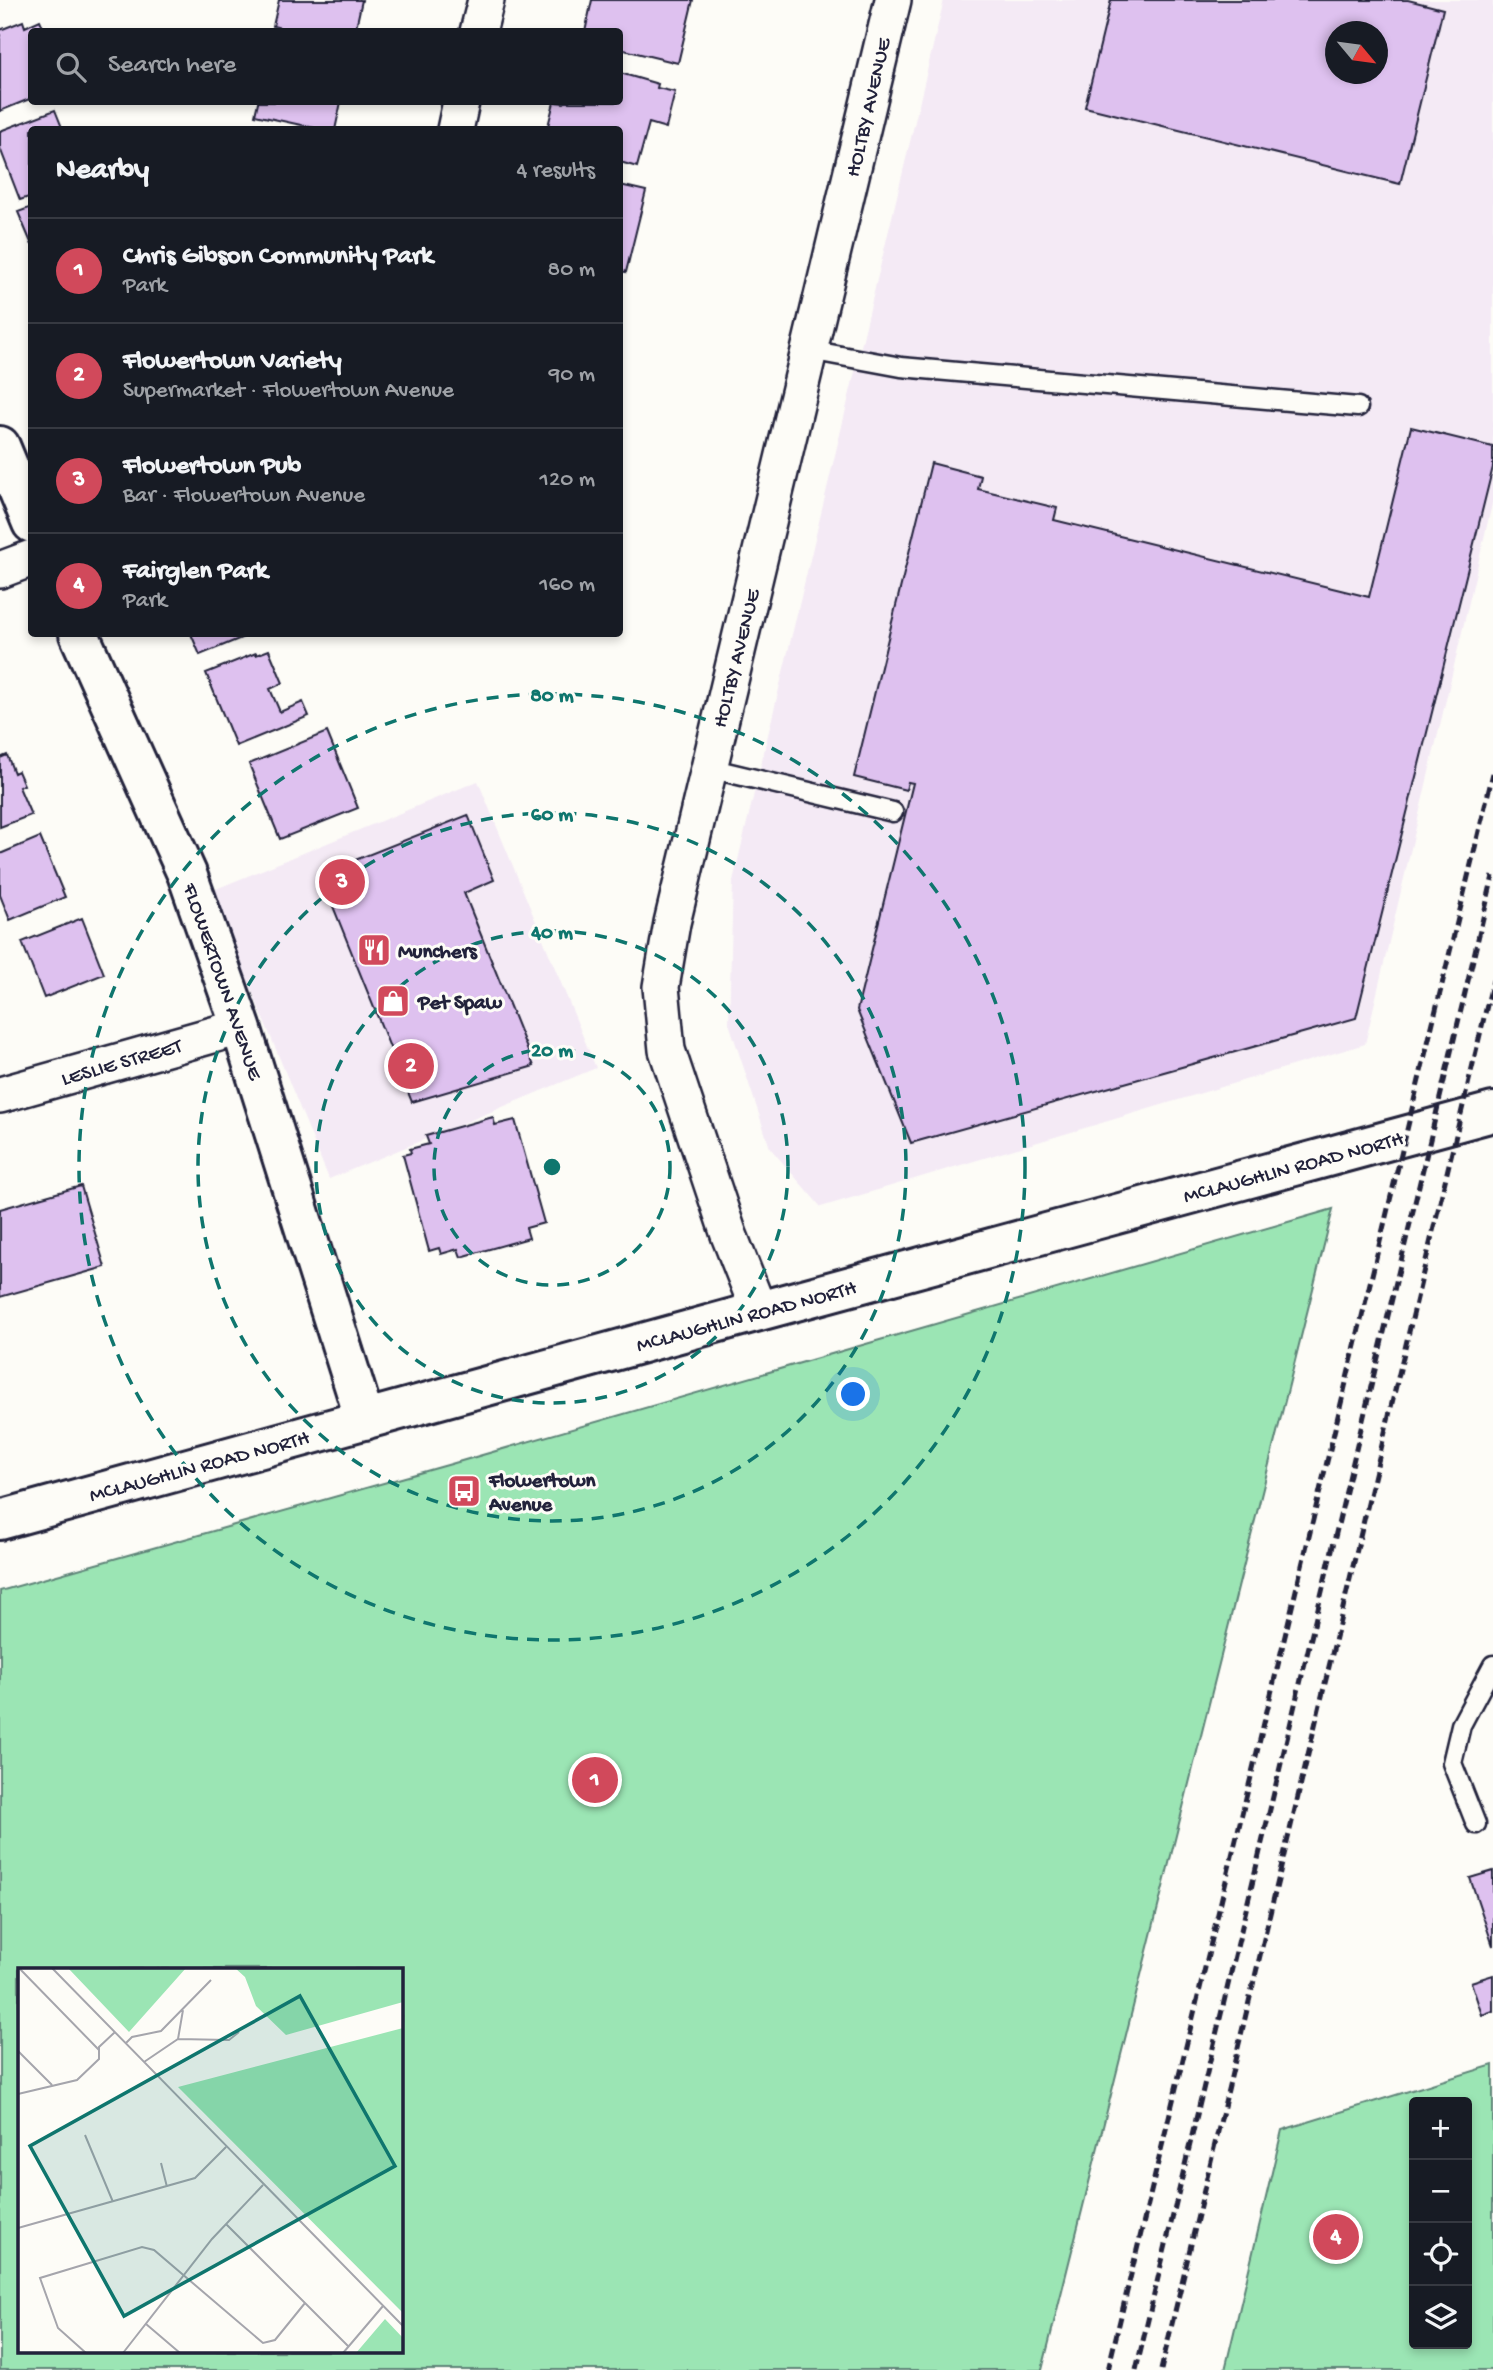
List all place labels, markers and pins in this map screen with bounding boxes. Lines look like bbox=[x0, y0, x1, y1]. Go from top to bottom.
pin: 3 bbox=[319, 856, 365, 908]
restaurant icon: Munchers bbox=[355, 931, 393, 969]
place label: Munchers bbox=[398, 941, 478, 966]
shop icon: Pet Spaw bbox=[374, 982, 412, 1020]
place label: Pet Spaw bbox=[417, 992, 503, 1017]
pin: 2 bbox=[388, 1040, 434, 1092]
centre of rings bbox=[540, 1155, 564, 1179]
place label: Flowertown Avenue bbox=[488, 1470, 597, 1519]
bus stop icon: Flowertown Avenue bbox=[445, 1472, 483, 1510]
pin: 1 bbox=[572, 1754, 618, 1806]
pin: 4 bbox=[1313, 2211, 1359, 2263]

